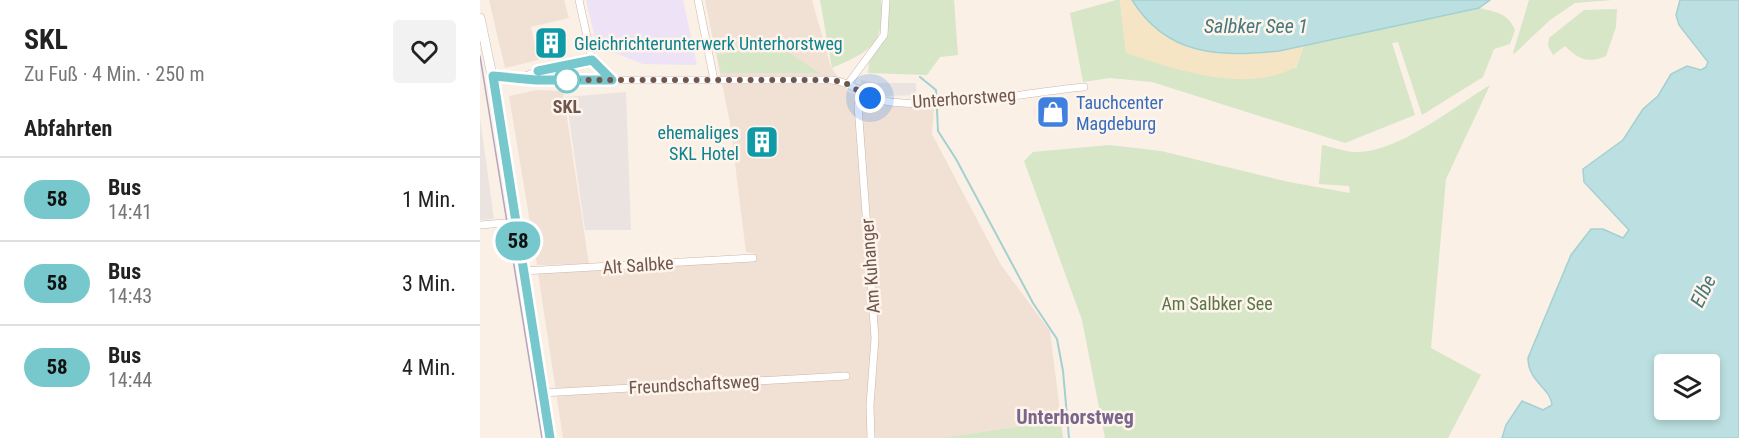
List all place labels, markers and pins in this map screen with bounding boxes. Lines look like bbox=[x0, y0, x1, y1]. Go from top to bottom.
building icon: Gleichrichterunterwerk Unterhorstweg bbox=[533, 25, 569, 61]
place label: Gleichrichterunterwerk Unterhorstweg bbox=[574, 33, 843, 54]
marker: SKL bbox=[554, 67, 580, 93]
place label: Tauchcenter Magdeburg bbox=[1076, 92, 1164, 134]
shop icon: Tauchcenter Magdeburg bbox=[1035, 94, 1071, 130]
place label: SKL bbox=[553, 96, 582, 117]
place label: ehemaliges SKL Hotel bbox=[657, 122, 739, 164]
building icon: ehemaliges SKL Hotel bbox=[744, 124, 780, 160]

